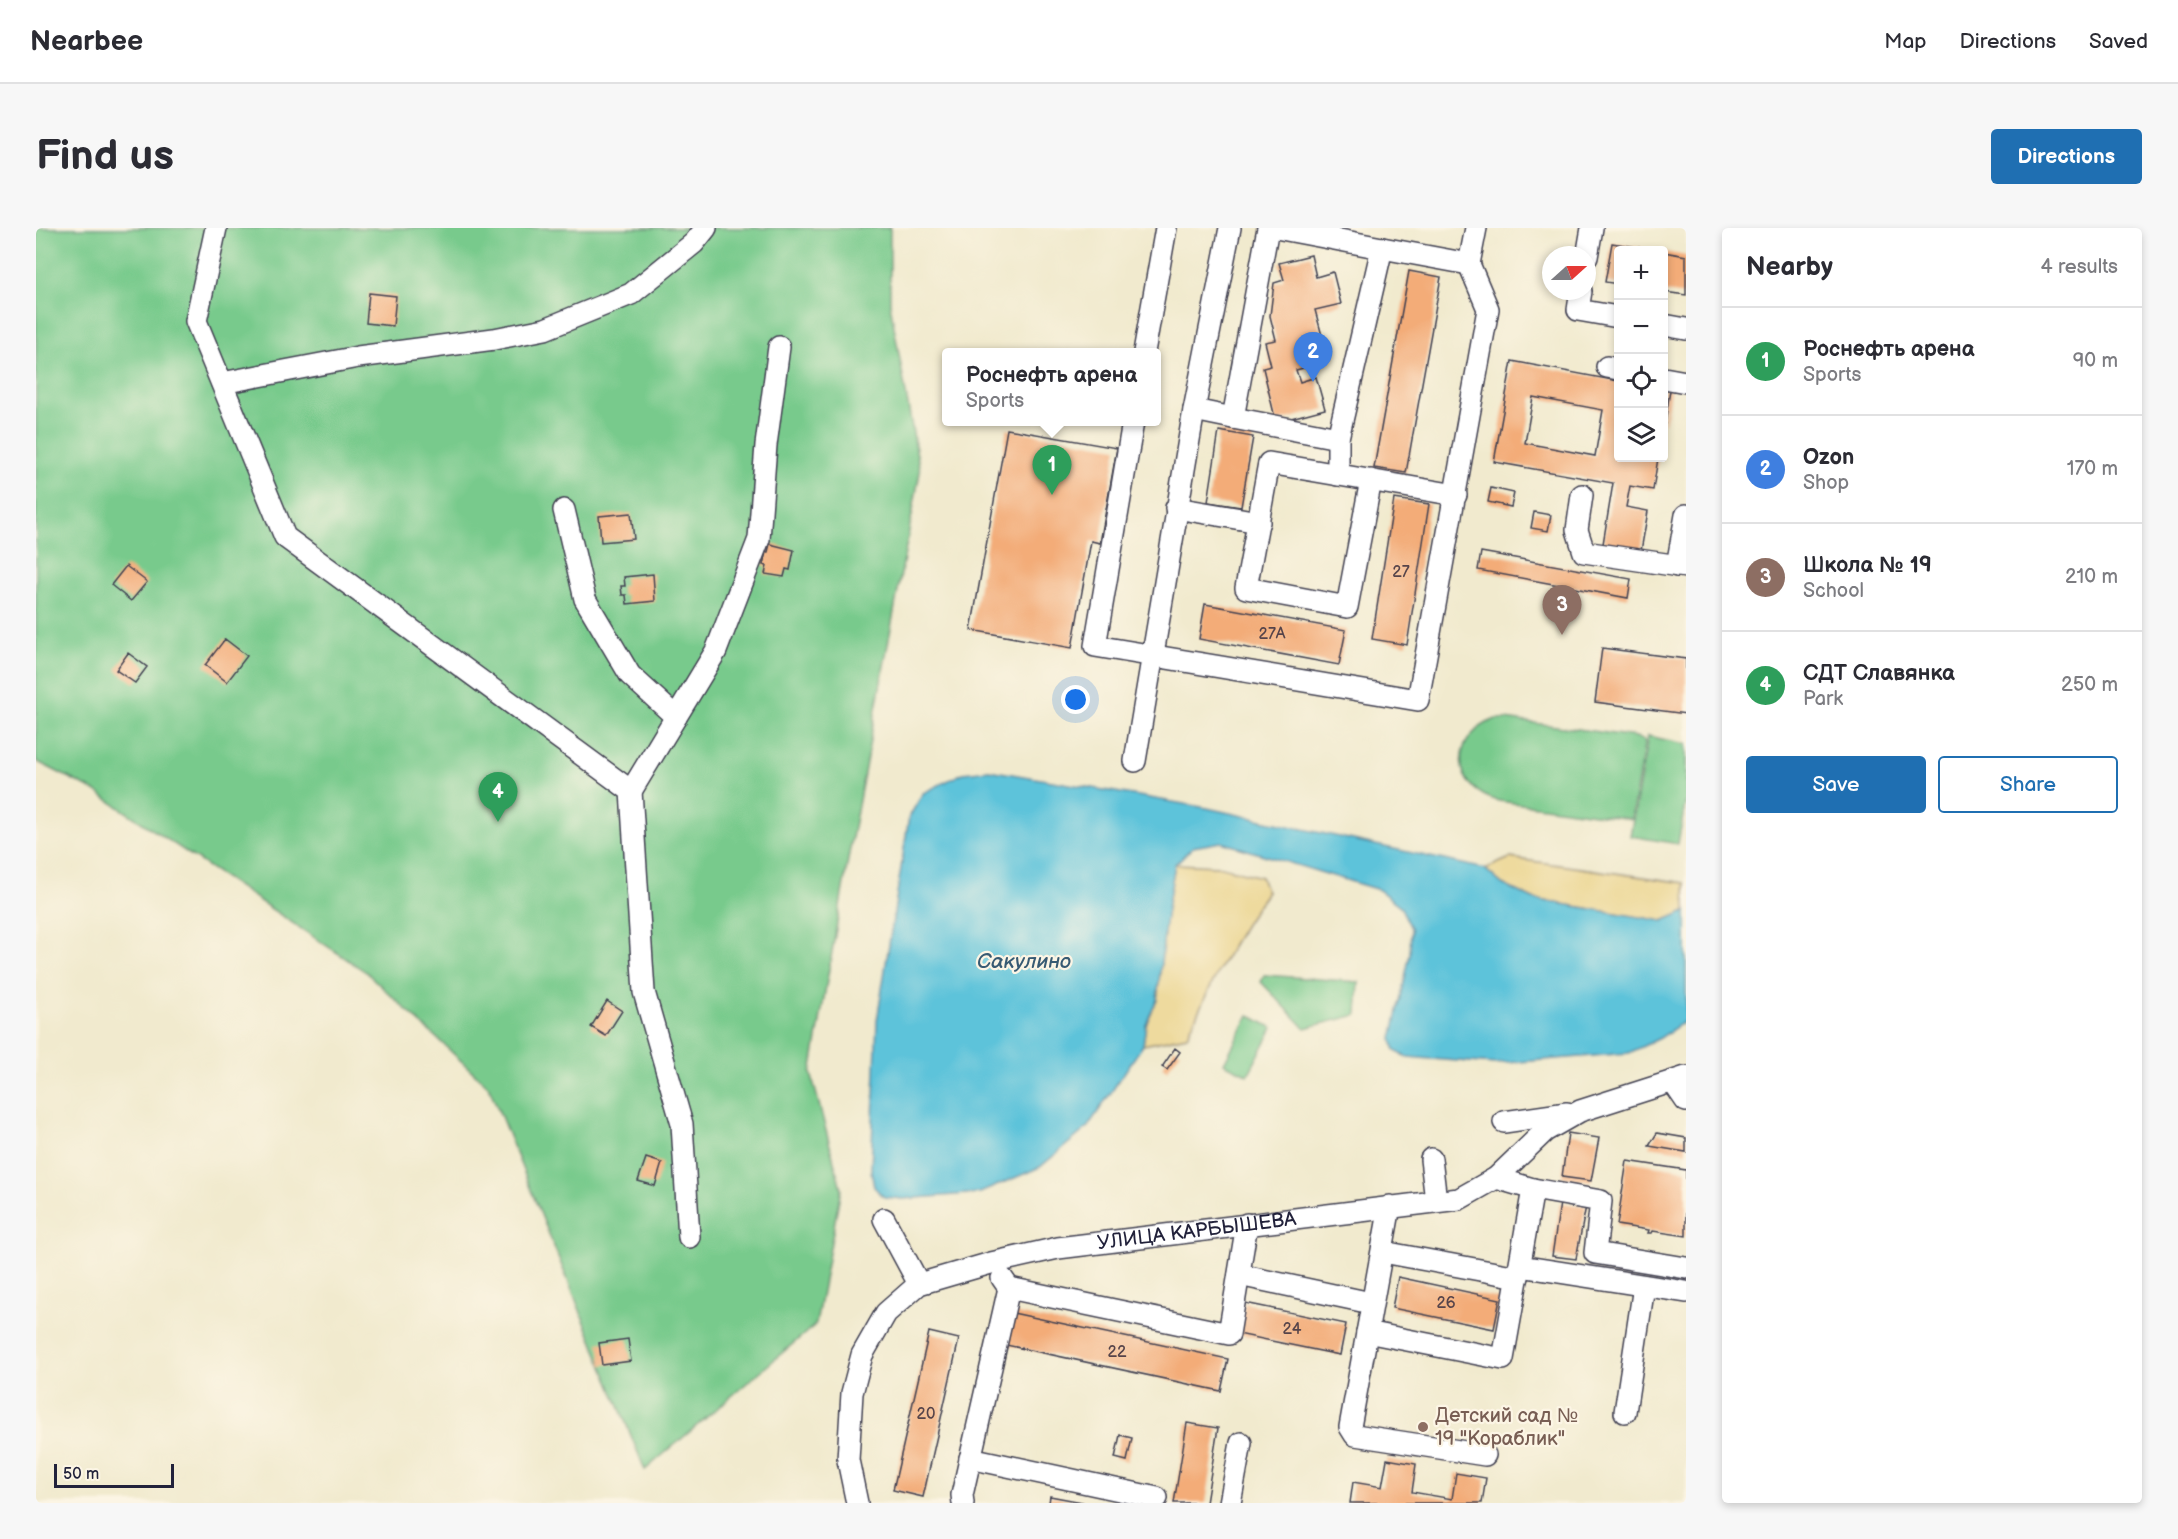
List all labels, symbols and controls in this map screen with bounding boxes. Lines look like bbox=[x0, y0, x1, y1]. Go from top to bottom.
text: Nearbee bbox=[30, 25, 143, 58]
text: Map bbox=[1884, 29, 1927, 54]
text: Directions bbox=[1960, 29, 2056, 54]
text: Saved bbox=[2089, 29, 2148, 54]
button: Directions bbox=[1991, 129, 2142, 184]
text: Find us bbox=[36, 131, 174, 182]
north arrow bbox=[1542, 246, 1596, 300]
map controls bbox=[1614, 246, 1668, 462]
button: + bbox=[1614, 246, 1668, 300]
text: Nearby bbox=[1746, 252, 1833, 283]
text: 4 results bbox=[2040, 255, 2118, 279]
button: − bbox=[1614, 300, 1668, 354]
pin: 2 bbox=[1294, 332, 1332, 382]
text: Роснефть арена bbox=[1803, 336, 1975, 363]
popup bbox=[942, 348, 1161, 426]
text: 1 bbox=[1761, 349, 1770, 373]
text: 90 m bbox=[2073, 349, 2118, 373]
button: locate bbox=[1614, 354, 1668, 408]
text: Роснефть арена bbox=[966, 362, 1137, 389]
text: Sports bbox=[1803, 363, 1861, 387]
text: Sports bbox=[966, 389, 1024, 413]
button: layers bbox=[1614, 408, 1668, 462]
text: Ozon bbox=[1803, 444, 1854, 471]
pin: 1 bbox=[1032, 446, 1072, 495]
text: 2 bbox=[1760, 457, 1771, 481]
text: 170 m bbox=[2067, 457, 2118, 481]
text: Shop bbox=[1803, 471, 1849, 495]
text: Школа № 19 bbox=[1803, 552, 1932, 579]
house number: 27 bbox=[1392, 563, 1410, 582]
text: 3 bbox=[1760, 565, 1771, 589]
text: 210 m bbox=[2065, 565, 2118, 589]
text: School bbox=[1803, 579, 1864, 603]
pin: 3 bbox=[1542, 586, 1582, 635]
house number: 27А bbox=[1259, 625, 1286, 644]
text: СДТ Славянка bbox=[1803, 660, 1955, 687]
text: 4 bbox=[1760, 673, 1771, 697]
text: 250 m bbox=[2061, 673, 2118, 697]
your location bbox=[1061, 685, 1090, 714]
text: Park bbox=[1803, 687, 1843, 711]
button: Save bbox=[1746, 756, 1926, 813]
button: Share bbox=[1938, 756, 2118, 813]
pin: 4 bbox=[478, 772, 518, 822]
water label: Сакулино bbox=[977, 949, 1071, 974]
street label: УЛИЦА КАРБЫШЕВА bbox=[1096, 1207, 1298, 1255]
house number: 26 bbox=[1436, 1294, 1456, 1313]
house number: 24 bbox=[1283, 1320, 1302, 1339]
house number: 22 bbox=[1108, 1343, 1127, 1362]
place label: Детский сад № 19 "Кораблик" bbox=[1435, 1404, 1578, 1451]
house number: 20 bbox=[917, 1405, 935, 1424]
marker: Детский сад № 19 "Кораблик" bbox=[1416, 1420, 1430, 1434]
scale bar bbox=[54, 1461, 174, 1488]
text: 50 m bbox=[63, 1465, 99, 1484]

